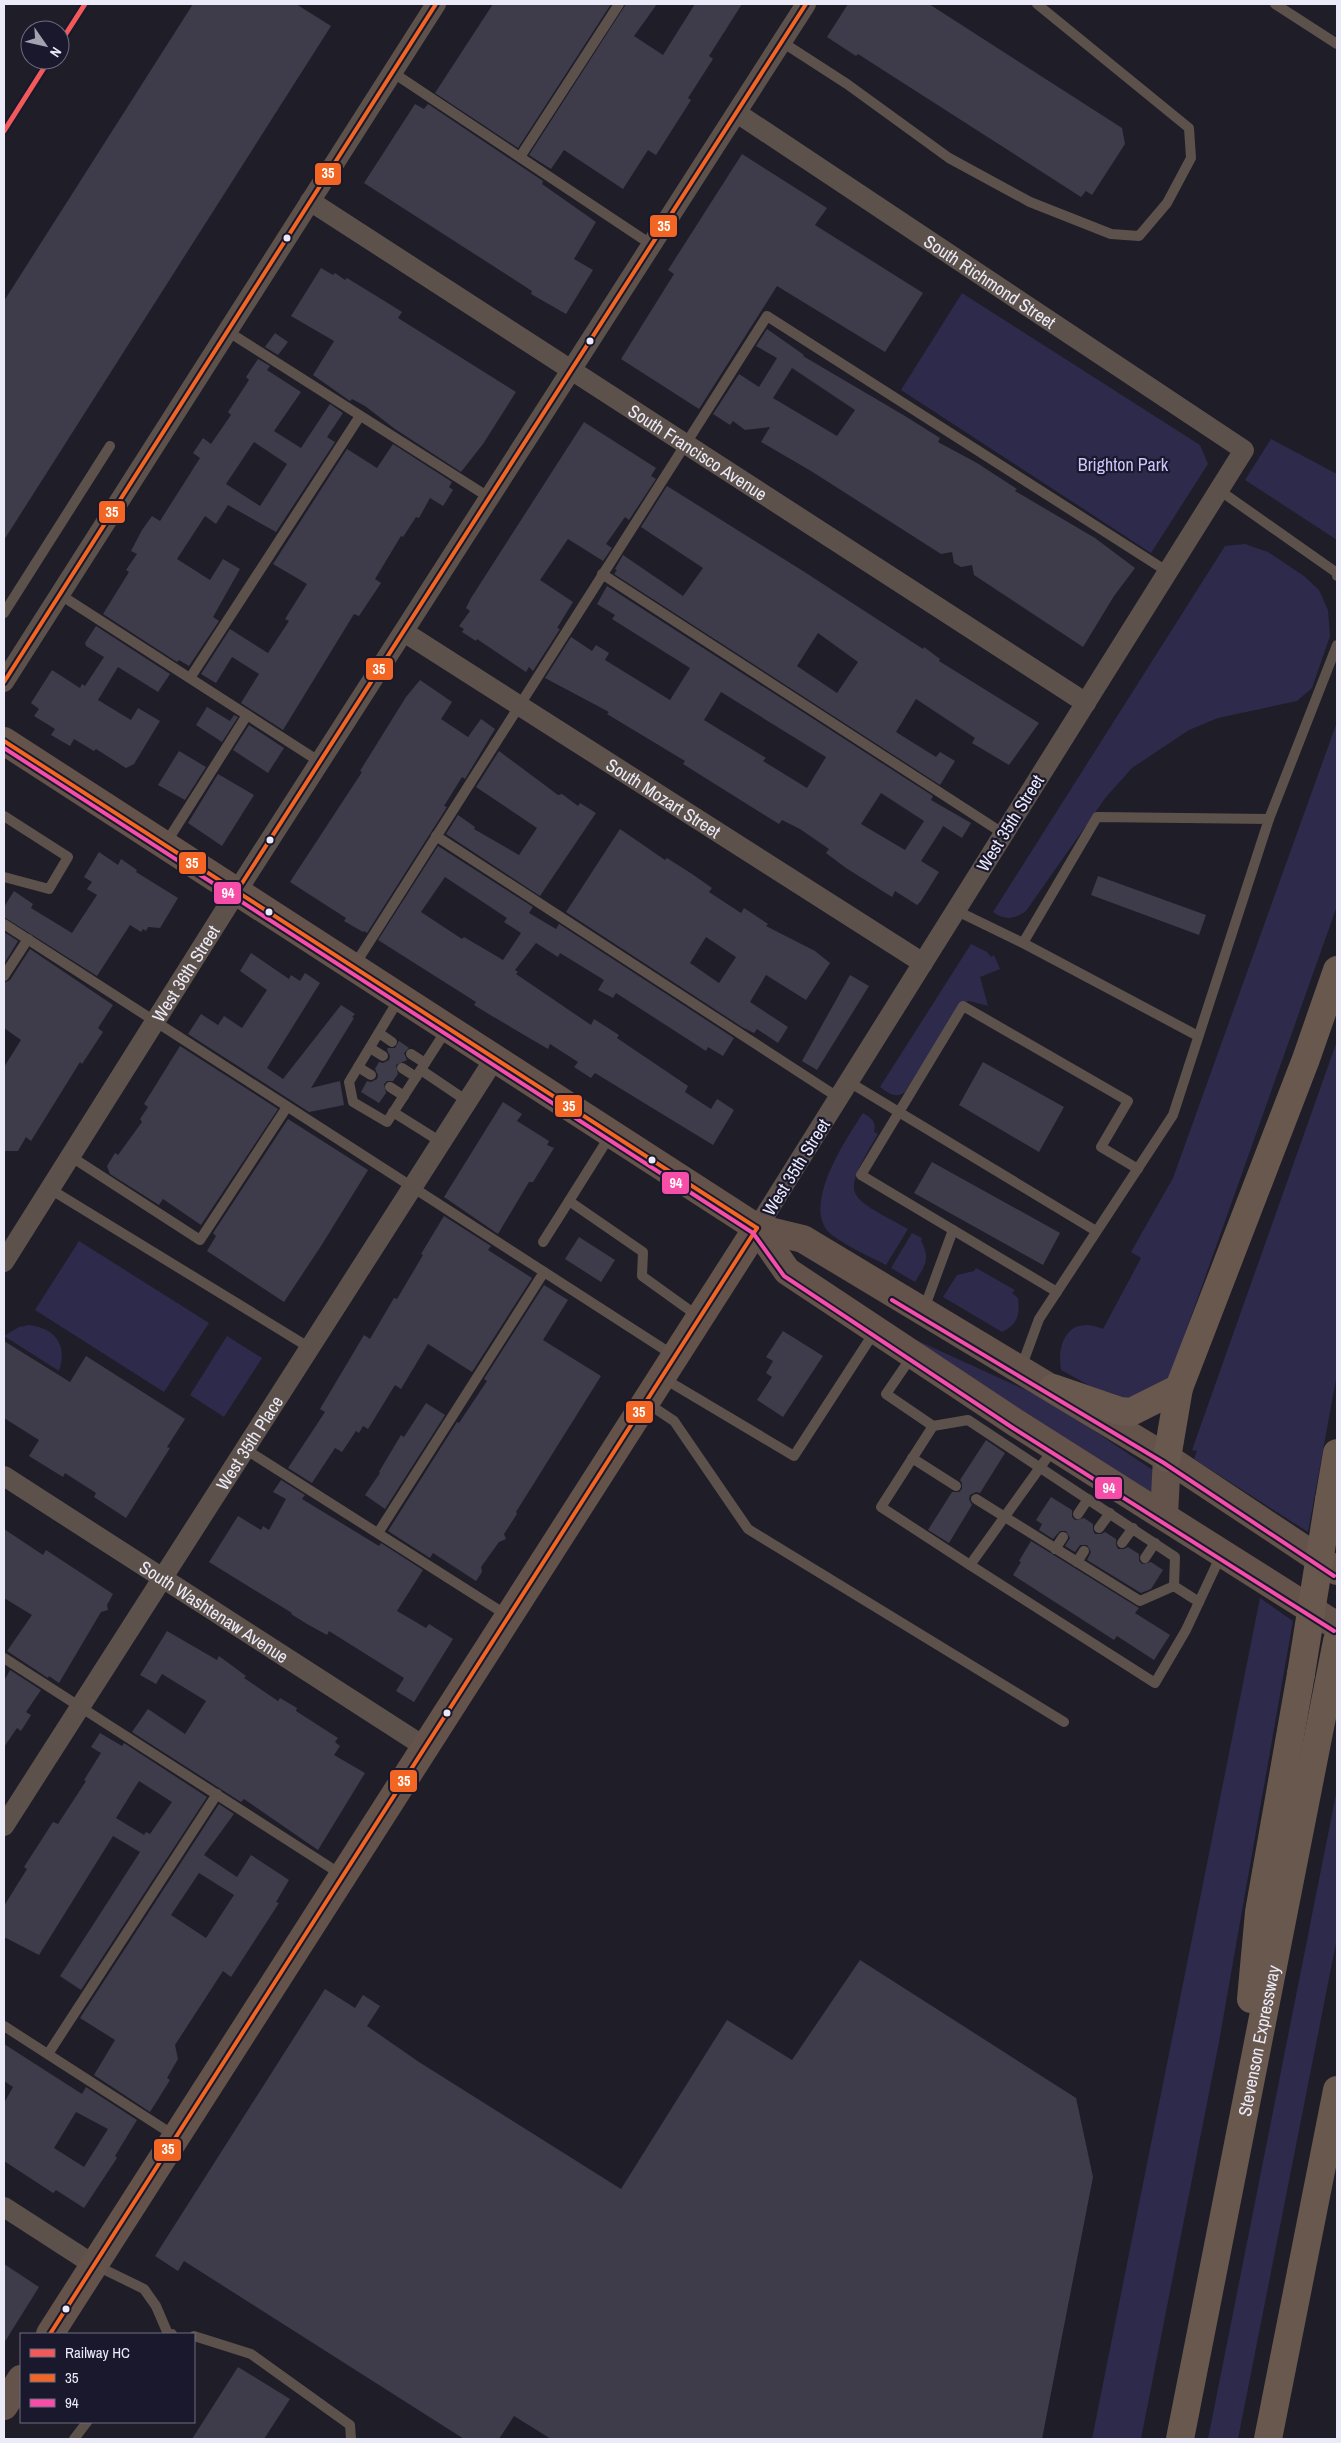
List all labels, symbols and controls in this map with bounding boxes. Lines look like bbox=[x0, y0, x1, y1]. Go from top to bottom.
north arrow bbox=[20, 20, 70, 70]
text: N bbox=[46, 44, 66, 61]
line badge: 35 bbox=[314, 162, 342, 186]
text: 35 bbox=[322, 164, 335, 182]
line badge: 35 bbox=[649, 214, 678, 238]
text: 35 bbox=[658, 217, 671, 235]
street label: South Richmond Street bbox=[919, 228, 1061, 334]
unlabelled marker bbox=[282, 233, 292, 243]
unlabelled marker bbox=[585, 336, 595, 346]
street label: South Francisco Avenue bbox=[624, 398, 772, 506]
park label: Brighton Park bbox=[1078, 452, 1169, 477]
line badge: 35 bbox=[98, 500, 126, 524]
text: 35 bbox=[106, 503, 119, 521]
line badge: 35 bbox=[365, 657, 394, 681]
text: 35 bbox=[373, 660, 386, 678]
street label: South Mozart Street bbox=[602, 752, 726, 843]
street label: West 35th Street bbox=[970, 770, 1050, 876]
unlabelled marker bbox=[265, 835, 275, 845]
line badge: 35 bbox=[178, 851, 207, 875]
text: 35 bbox=[186, 854, 199, 872]
line badge: 94 bbox=[213, 881, 242, 905]
text: 94 bbox=[222, 884, 235, 902]
unlabelled marker bbox=[264, 907, 274, 917]
street label: West 36th Street bbox=[146, 920, 225, 1026]
line badge: 35 bbox=[554, 1094, 583, 1118]
text: 35 bbox=[563, 1097, 576, 1115]
street label: West 35th Street bbox=[756, 1114, 836, 1220]
unlabelled marker bbox=[647, 1155, 657, 1165]
line badge: 94 bbox=[661, 1171, 690, 1195]
text: 94 bbox=[670, 1174, 683, 1192]
street label: West 35th Place bbox=[210, 1391, 289, 1495]
line badge: 35 bbox=[625, 1400, 654, 1424]
text: 35 bbox=[633, 1403, 646, 1421]
line badge: 94 bbox=[1094, 1476, 1123, 1500]
text: 94 bbox=[1103, 1479, 1116, 1497]
street label: South Washtenaw Avenue bbox=[135, 1554, 294, 1669]
unlabelled marker bbox=[442, 1708, 452, 1718]
line badge: 35 bbox=[389, 1769, 418, 1793]
text: 35 bbox=[398, 1772, 411, 1790]
street label: Stevenson Expressway bbox=[1231, 1962, 1286, 2118]
line badge: 35 bbox=[153, 2138, 182, 2162]
text: 35 bbox=[162, 2140, 175, 2158]
unlabelled marker bbox=[61, 2304, 71, 2314]
legend bbox=[20, 2333, 195, 2423]
text: Railway HC bbox=[65, 2342, 130, 2363]
text: 35 bbox=[65, 2367, 79, 2388]
text: 94 bbox=[65, 2392, 79, 2413]

